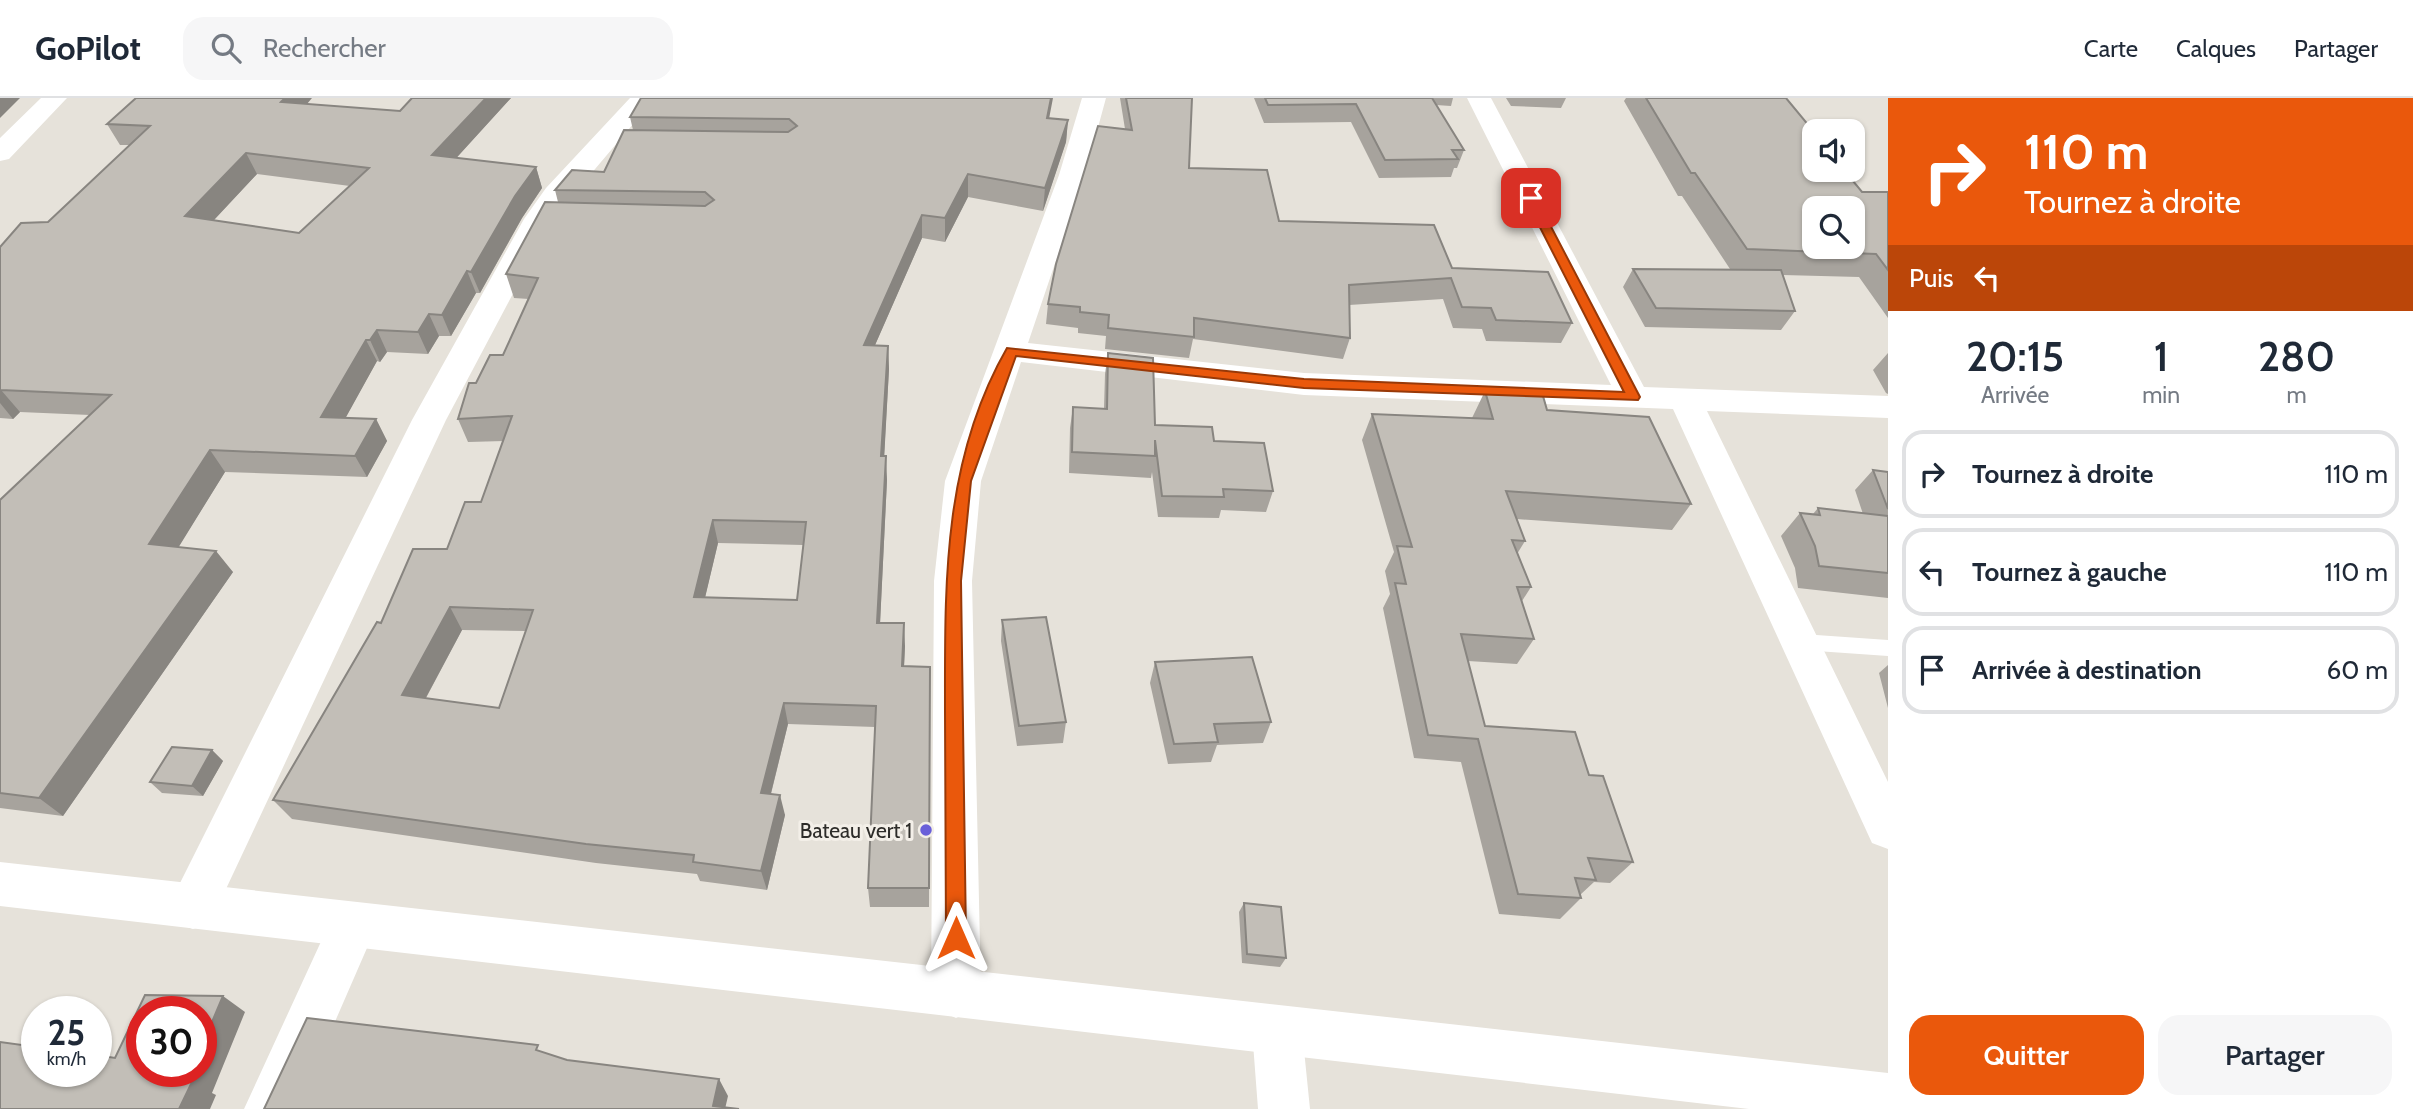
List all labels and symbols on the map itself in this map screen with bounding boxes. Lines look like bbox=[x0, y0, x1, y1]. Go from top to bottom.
pin bbox=[1501, 168, 1561, 228]
place label: Bateau vert 1 bbox=[800, 818, 912, 843]
marker: Bateau vert 1 bbox=[918, 822, 934, 838]
position arrow bbox=[919, 901, 993, 975]
speed limit sign: 30 bbox=[126, 996, 217, 1087]

